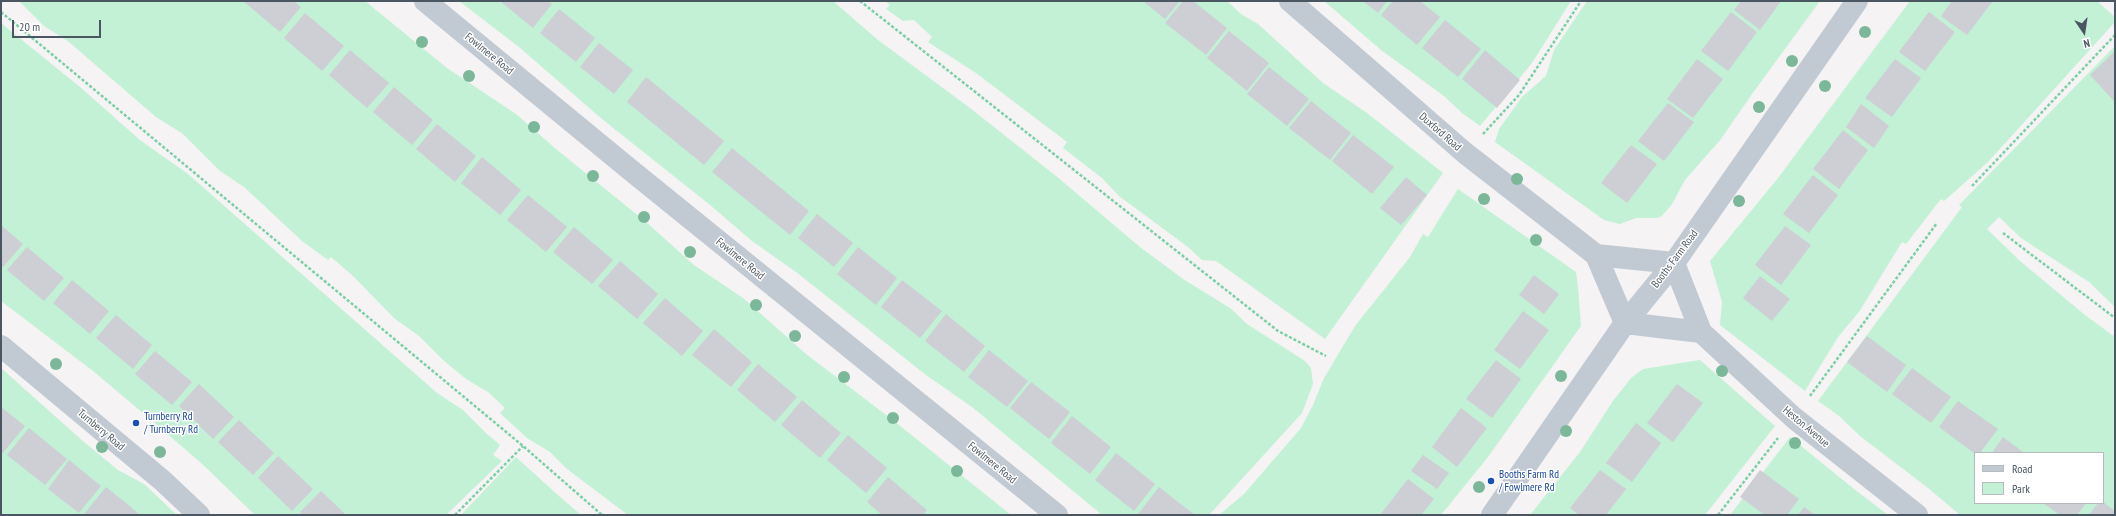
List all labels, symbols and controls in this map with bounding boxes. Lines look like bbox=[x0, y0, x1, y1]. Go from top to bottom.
scale bar bbox=[14, 12, 103, 38]
north arrow bbox=[2064, 12, 2104, 52]
text: 20 m bbox=[19, 19, 40, 34]
street label: Fowlmere Road bbox=[462, 30, 516, 78]
text: N bbox=[2082, 36, 2091, 51]
street label: Duxford Road bbox=[1416, 110, 1464, 154]
street label: Booths Farm Road bbox=[1649, 228, 1701, 290]
street label: Fowlmere Road bbox=[713, 235, 767, 283]
street label: Heston Avenue bbox=[1780, 404, 1832, 450]
street label: Turnberry Road bbox=[75, 407, 127, 453]
place label: Turnberry Rd / Turnberry Rd bbox=[144, 410, 198, 436]
marker: Turnberry Rd / Turnberry Rd bbox=[131, 418, 141, 428]
street label: Fowlmere Road bbox=[965, 439, 1019, 487]
legend bbox=[1974, 452, 2104, 504]
text: Road bbox=[2012, 461, 2032, 476]
place label: Booths Farm Rd / Fowlmere Rd bbox=[1499, 468, 1559, 494]
marker: Booths Farm Rd / Fowlmere Rd bbox=[1486, 476, 1496, 486]
text: Park bbox=[2012, 481, 2030, 496]

